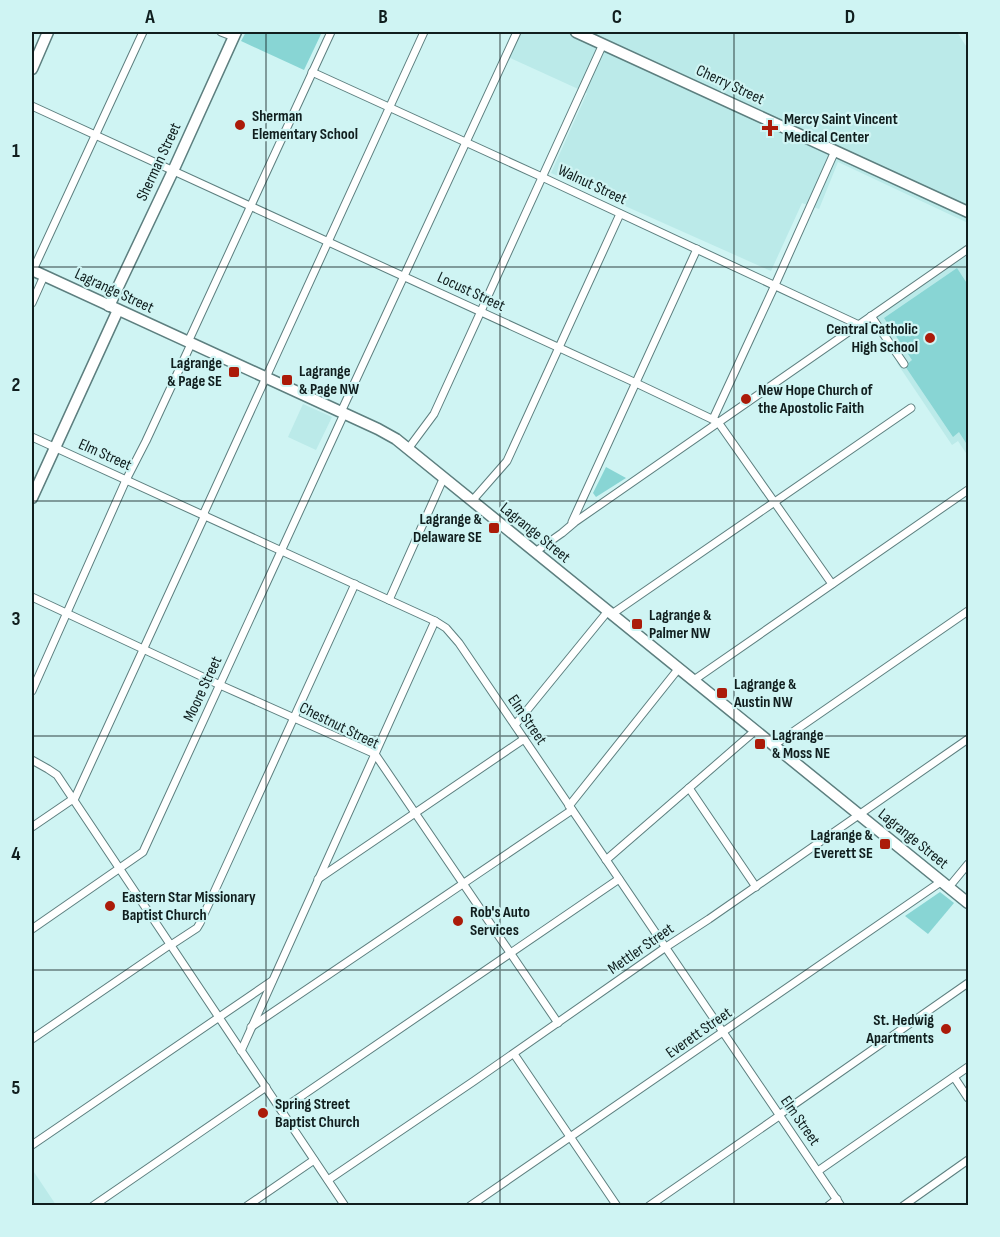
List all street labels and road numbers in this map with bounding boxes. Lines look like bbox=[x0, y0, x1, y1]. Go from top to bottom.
street label: Cherry Street bbox=[693, 61, 767, 109]
street label: Sherman Street bbox=[133, 120, 185, 204]
street label: Walnut Street bbox=[555, 161, 630, 209]
street label: Lagrange Street bbox=[72, 264, 157, 318]
street label: Locust Street bbox=[434, 268, 508, 316]
street label: Elm Street bbox=[75, 435, 135, 475]
street label: Lagrange Street bbox=[496, 499, 574, 567]
street label: Moore Street bbox=[180, 653, 226, 725]
street label: Elm Street bbox=[503, 691, 551, 749]
street label: Chestnut Street bbox=[296, 699, 382, 754]
street label: Lagrange Street bbox=[874, 805, 952, 873]
street label: Mettler Street bbox=[604, 919, 678, 979]
street label: Everett Street bbox=[662, 1003, 736, 1063]
street label: Elm Street bbox=[776, 1093, 824, 1150]

